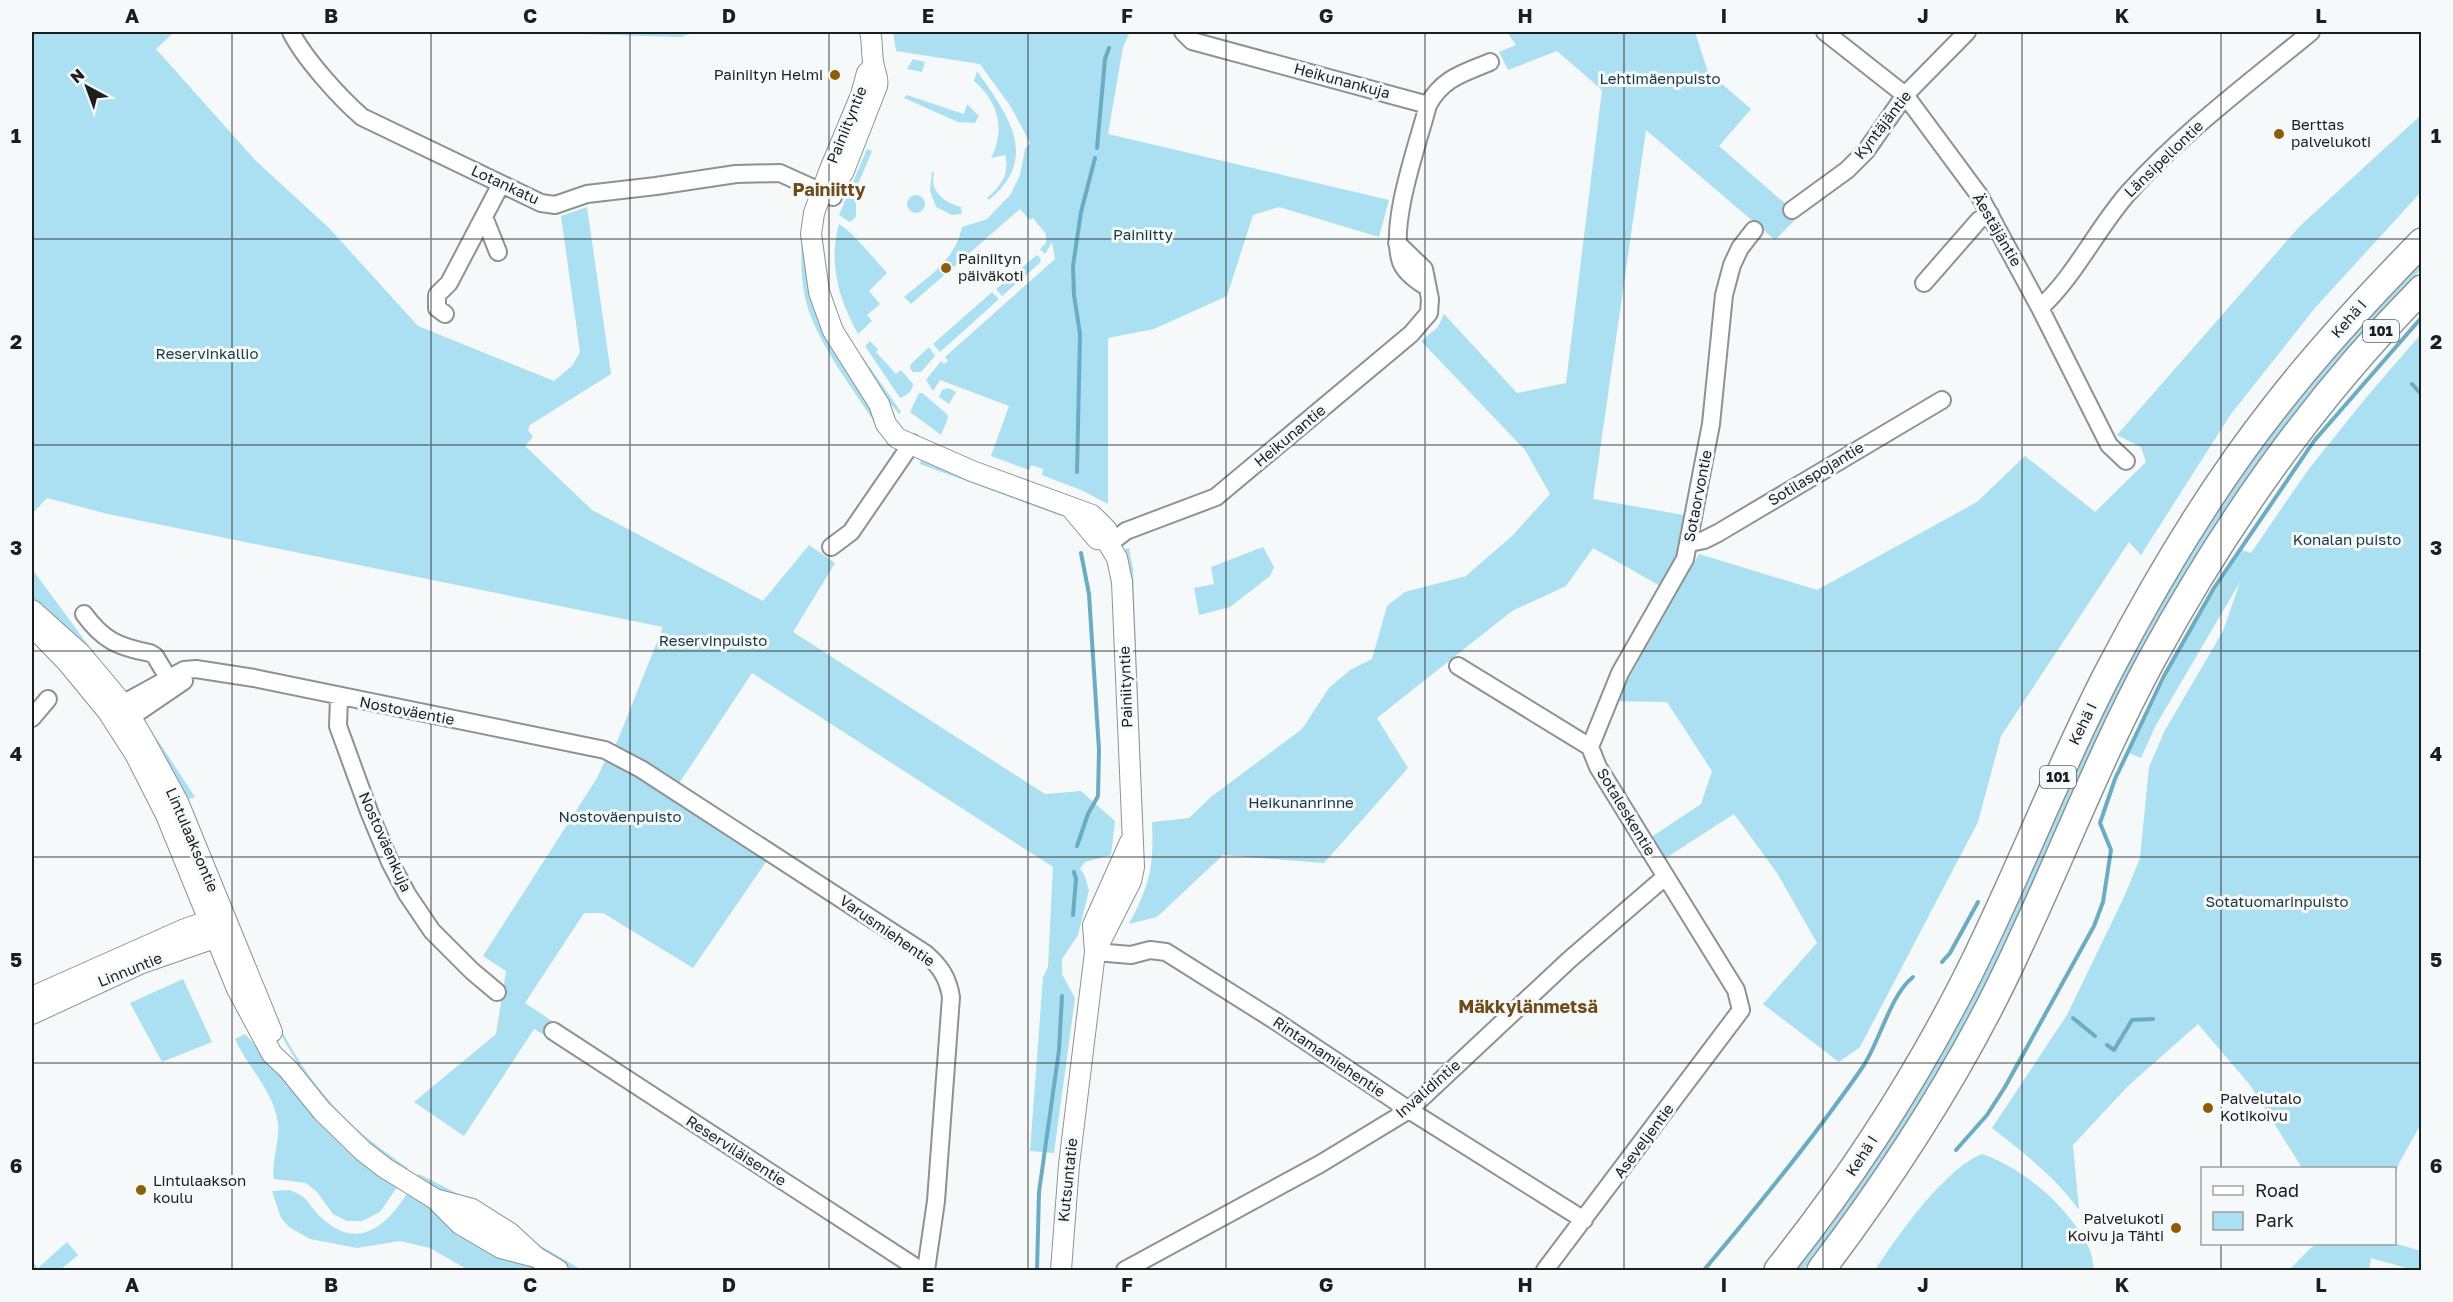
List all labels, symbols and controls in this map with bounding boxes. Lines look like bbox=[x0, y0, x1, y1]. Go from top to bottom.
text: A bbox=[125, 3, 139, 27]
text: B bbox=[324, 3, 338, 27]
text: C bbox=[523, 3, 537, 27]
text: D bbox=[722, 3, 736, 27]
text: E bbox=[922, 3, 934, 27]
text: F bbox=[1121, 3, 1133, 27]
text: G bbox=[1319, 3, 1333, 27]
text: H bbox=[1517, 3, 1533, 27]
text: I bbox=[1721, 3, 1727, 27]
text: J bbox=[1917, 3, 1929, 27]
text: K bbox=[2115, 3, 2130, 27]
text: L bbox=[2315, 3, 2327, 27]
north arrow bbox=[57, 57, 117, 117]
street label: Heikunankuja bbox=[1292, 59, 1392, 101]
text: N bbox=[66, 64, 88, 87]
place label: Painiityn Helmi bbox=[714, 65, 823, 83]
marker: Painiityn Helmi bbox=[828, 68, 842, 82]
park label: Lehtimäenpuisto bbox=[1599, 69, 1721, 87]
street label: Painiityntie bbox=[822, 83, 870, 166]
street label: Kyntäjäntie bbox=[1850, 86, 1915, 162]
place label: Berttas palvelukoti bbox=[2291, 115, 2371, 150]
street label: Länsipellontie bbox=[2120, 116, 2207, 200]
text: 1 bbox=[11, 123, 21, 147]
text: 1 bbox=[2431, 123, 2441, 147]
marker: Berttas palvelukoti bbox=[2272, 127, 2286, 141]
street label: Lotankatu bbox=[469, 161, 542, 208]
district label: Painiitty bbox=[792, 178, 866, 200]
street label: Äestäjäntie bbox=[1970, 190, 2026, 269]
park label: Painiitty bbox=[1113, 225, 1174, 243]
place label: Painiityn päiväkoti bbox=[958, 249, 1024, 284]
marker: Painiityn päiväkoti bbox=[939, 261, 953, 275]
street label: Kehä I bbox=[2327, 295, 2370, 341]
road number: 101 bbox=[2363, 320, 2399, 342]
text: 2 bbox=[10, 329, 22, 353]
text: 2 bbox=[2430, 329, 2442, 353]
park label: Reservinkallio bbox=[156, 344, 258, 362]
street label: Heikunantie bbox=[1250, 400, 1329, 470]
street label: Sotilaspojantie bbox=[1764, 437, 1867, 509]
street label: Sotaorvontie bbox=[1679, 448, 1715, 543]
park label: Konalan puisto bbox=[2293, 530, 2401, 548]
text: 3 bbox=[10, 535, 22, 559]
text: 3 bbox=[2430, 535, 2442, 559]
park label: Reservinpuisto bbox=[659, 631, 767, 649]
street label: Painiityntie bbox=[1115, 645, 1135, 728]
street label: Nostoväentie bbox=[358, 692, 456, 728]
street label: Kehä I bbox=[2064, 699, 2100, 748]
text: 4 bbox=[10, 741, 22, 765]
text: 4 bbox=[2430, 741, 2442, 765]
street label: Sotaleskentie bbox=[1594, 764, 1660, 859]
road number: 101 bbox=[2040, 766, 2076, 788]
street label: Lintulaaksontie bbox=[163, 785, 223, 895]
street label: Nostoväenkuja bbox=[356, 789, 416, 894]
park label: Heikunanrinne bbox=[1248, 793, 1354, 811]
park label: Nostoväenpuisto bbox=[559, 807, 681, 825]
street label: Varusmiehentie bbox=[836, 891, 939, 970]
park label: Sotatuomarinpuisto bbox=[2205, 892, 2349, 910]
text: 5 bbox=[10, 947, 22, 971]
text: 5 bbox=[2430, 947, 2442, 971]
street label: Linnuntie bbox=[95, 948, 165, 990]
district label: Mäkkylänmetsä bbox=[1458, 995, 1598, 1017]
street label: Rintamamiehentie bbox=[1270, 1012, 1389, 1100]
street label: Invalidintie bbox=[1391, 1055, 1464, 1121]
place label: Palvelutalo Kotikoivu bbox=[2220, 1089, 2301, 1124]
street label: Aseveljentie bbox=[1609, 1099, 1677, 1181]
marker: Palvelutalo Kotikoivu bbox=[2201, 1101, 2215, 1115]
street label: Reserviläisentie bbox=[683, 1111, 790, 1189]
street label: Kehä I bbox=[1841, 1132, 1881, 1179]
street label: Kutsuntatie bbox=[1054, 1137, 1080, 1223]
text: 6 bbox=[10, 1153, 22, 1177]
text: 6 bbox=[2430, 1153, 2442, 1177]
legend bbox=[2201, 1167, 2396, 1245]
place label: Lintulaakson koulu bbox=[153, 1171, 246, 1206]
text: Road bbox=[2255, 1179, 2299, 1201]
marker: Lintulaakson koulu bbox=[134, 1183, 148, 1197]
place label: Palvelukoti Koivu ja Tähti bbox=[2067, 1209, 2164, 1244]
text: Park bbox=[2255, 1209, 2294, 1231]
marker: Palvelukoti Koivu ja Tähti bbox=[2169, 1221, 2183, 1235]
text: A bbox=[125, 1272, 139, 1296]
text: B bbox=[324, 1272, 338, 1296]
text: C bbox=[523, 1272, 537, 1296]
text: D bbox=[722, 1272, 736, 1296]
text: E bbox=[922, 1272, 934, 1296]
text: F bbox=[1121, 1272, 1133, 1296]
text: G bbox=[1319, 1272, 1333, 1296]
text: H bbox=[1517, 1272, 1533, 1296]
text: I bbox=[1721, 1272, 1727, 1296]
text: J bbox=[1917, 1272, 1929, 1296]
text: K bbox=[2115, 1272, 2130, 1296]
text: L bbox=[2315, 1272, 2327, 1296]

